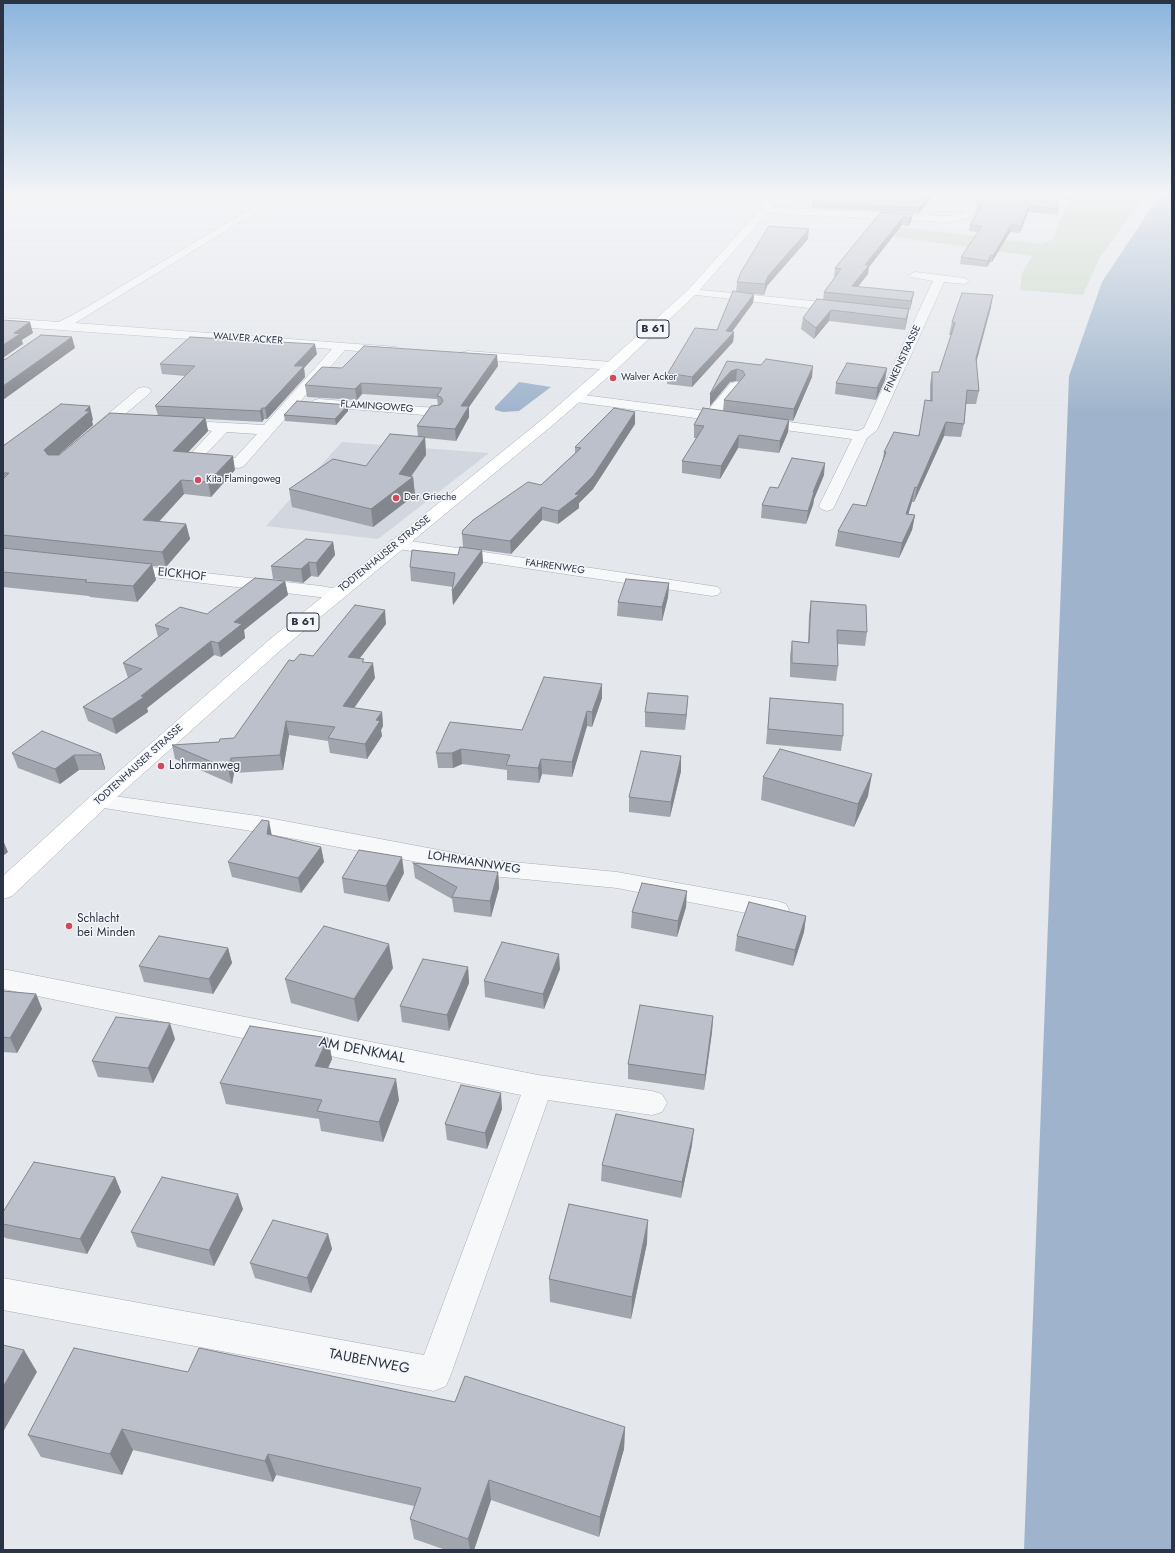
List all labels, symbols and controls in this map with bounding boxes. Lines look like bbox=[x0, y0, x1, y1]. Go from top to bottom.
road number: B 61 bbox=[637, 320, 669, 338]
street label: FINKENSTRASSE bbox=[882, 323, 924, 395]
street label: WALVER ACKER bbox=[213, 331, 283, 347]
place label: Walver Acker bbox=[621, 372, 677, 384]
marker: Walver Acker bbox=[608, 373, 618, 383]
street label: FLAMINGOWEG bbox=[340, 398, 414, 416]
place label: Kita Flamingoweg bbox=[206, 474, 281, 486]
marker: Kita Flamingoweg bbox=[193, 475, 203, 485]
place label: Der Grieche bbox=[404, 492, 456, 504]
marker: Der Grieche bbox=[391, 493, 401, 503]
street label: TODTENHAUSER STRASSE bbox=[337, 513, 433, 595]
street label: FAHRENWEG bbox=[524, 557, 586, 577]
street label: EICKHOF bbox=[157, 565, 207, 585]
road number: B 61 bbox=[287, 613, 319, 631]
street label: TODTENHAUSER STRASSE bbox=[92, 722, 186, 808]
place label: Lohrmannweg bbox=[169, 759, 240, 773]
marker: Lohrmannweg bbox=[156, 761, 166, 771]
street label: LOHRMANNWEG bbox=[427, 849, 521, 877]
place label: Schlacht bei Minden bbox=[77, 912, 135, 940]
marker: Schlacht bei Minden bbox=[64, 921, 74, 931]
street label: AM DENKMAL bbox=[317, 1034, 407, 1068]
street label: TAUBENWEG bbox=[327, 1346, 411, 1378]

